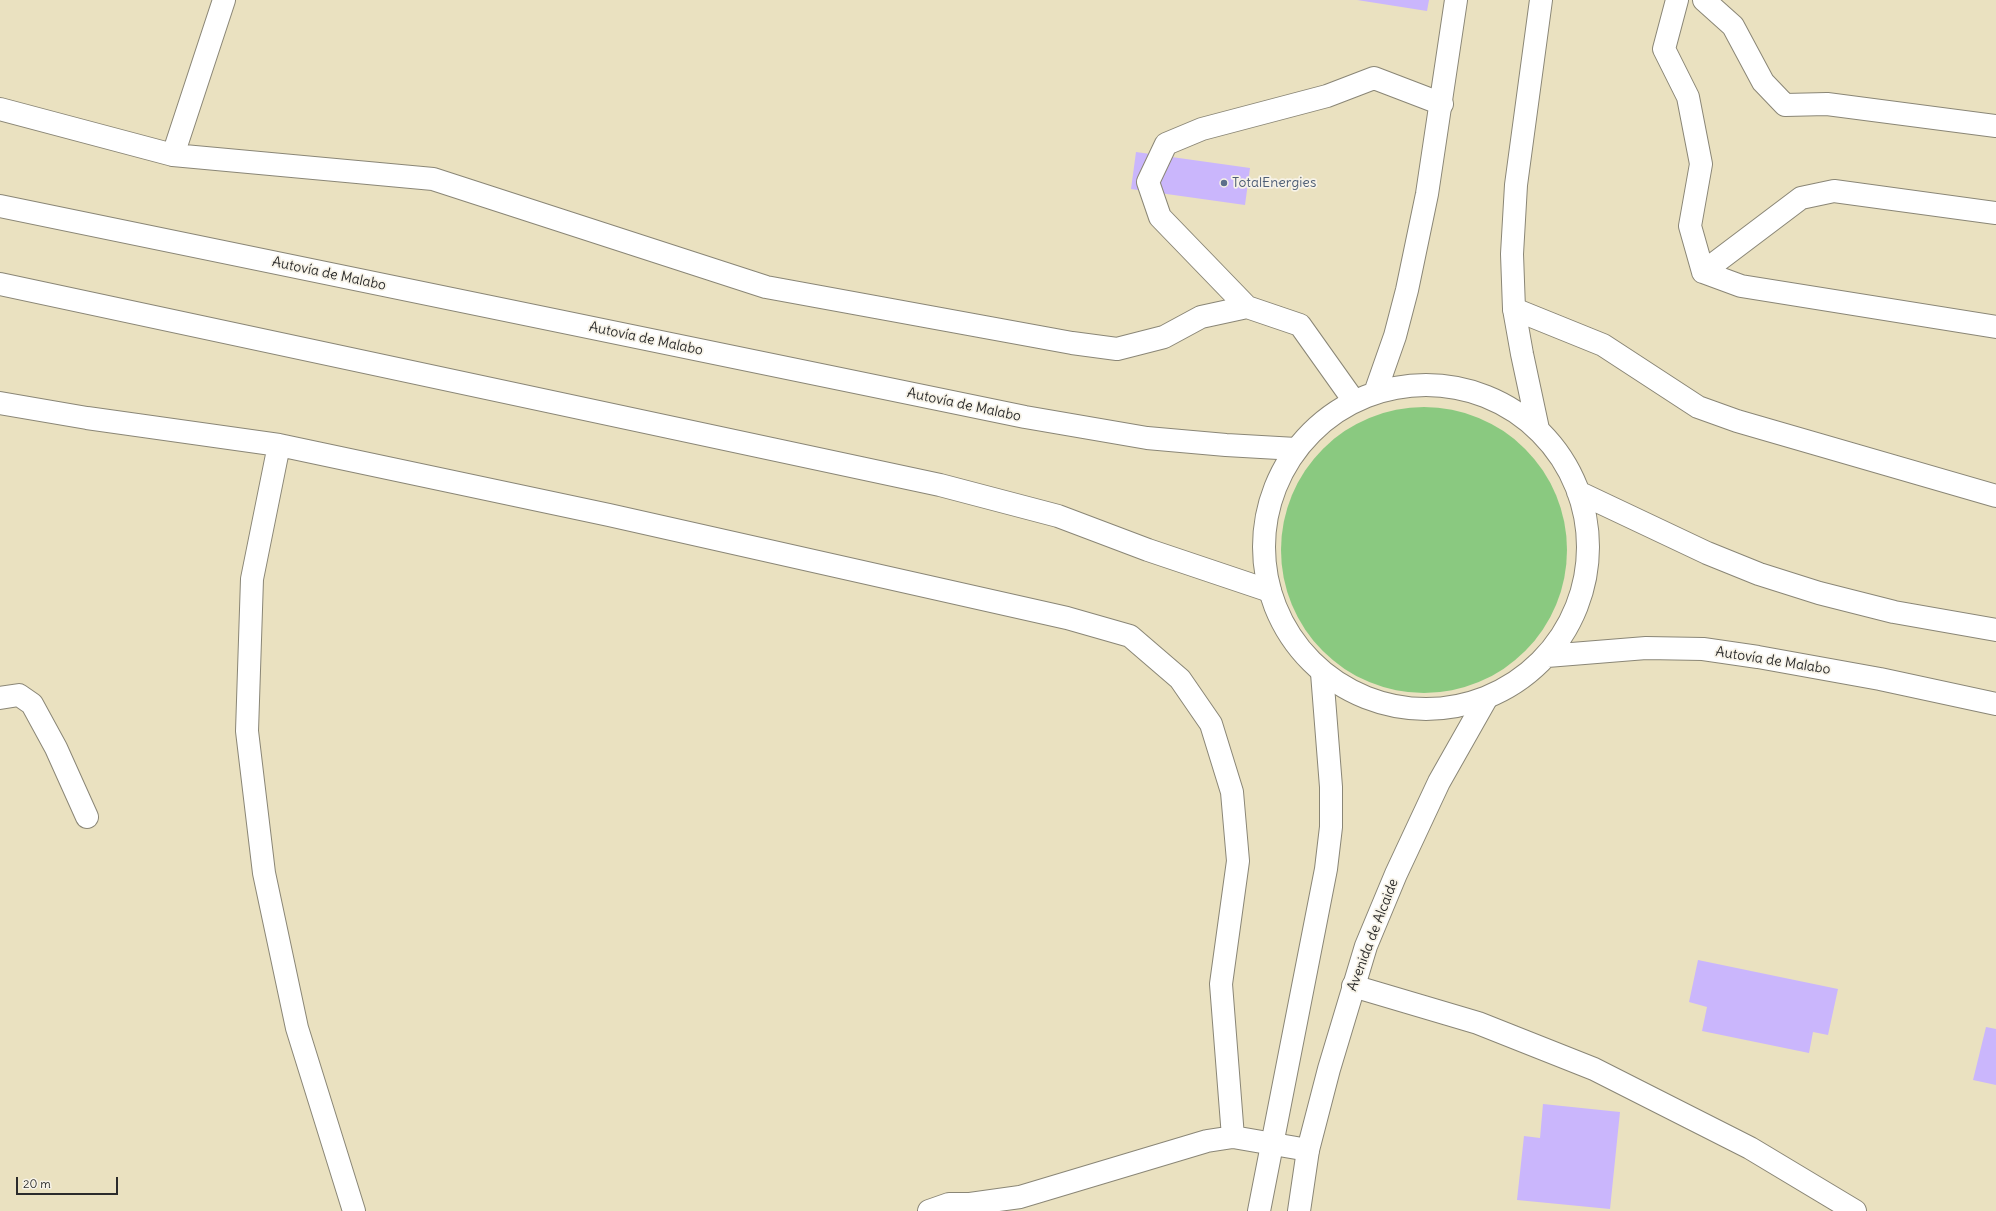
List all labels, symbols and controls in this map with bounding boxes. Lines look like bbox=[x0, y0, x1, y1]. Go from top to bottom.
place label: TotalEnergies bbox=[1232, 175, 1316, 191]
marker: TotalEnergies bbox=[1219, 178, 1229, 188]
street label: Autovía de Malabo bbox=[271, 254, 387, 294]
street label: Autovía de Malabo bbox=[588, 319, 704, 359]
street label: Autovía de Malabo bbox=[906, 385, 1022, 425]
street label: Autovía de Malabo bbox=[1714, 644, 1832, 678]
street label: Avenida de Alcaide bbox=[1344, 876, 1402, 994]
scale bar bbox=[18, 1169, 120, 1195]
text: 20 m bbox=[23, 1176, 51, 1191]

